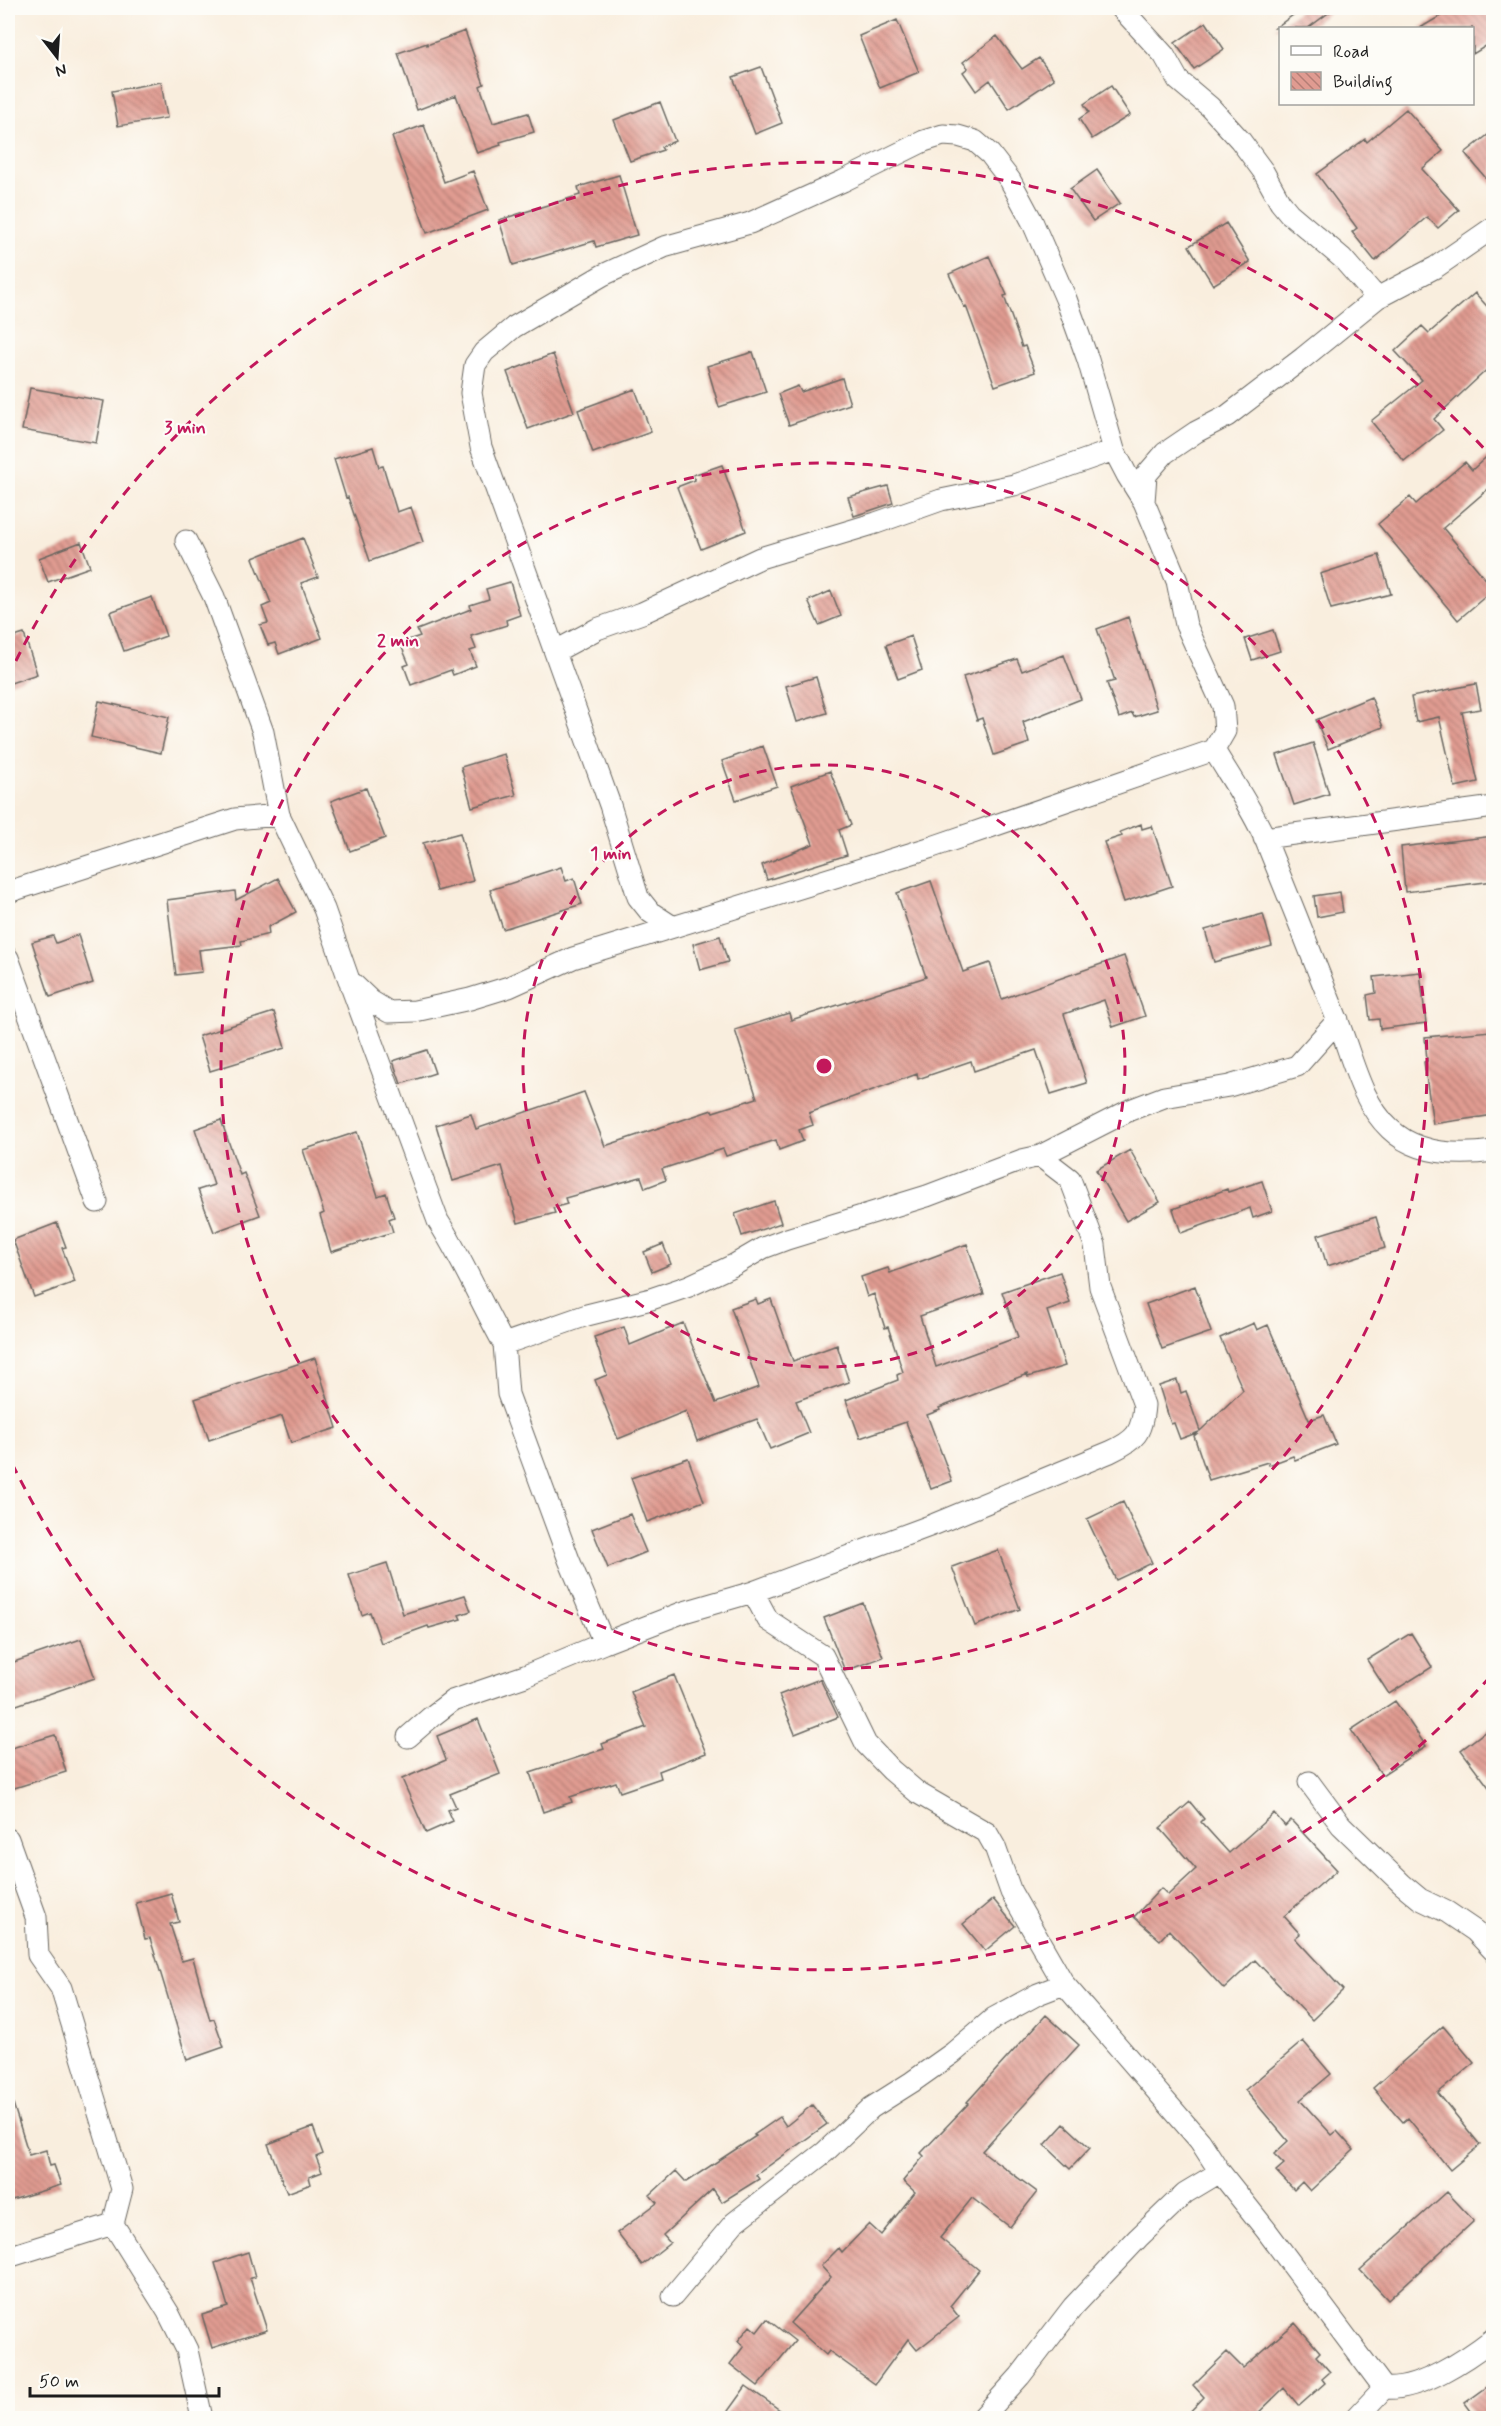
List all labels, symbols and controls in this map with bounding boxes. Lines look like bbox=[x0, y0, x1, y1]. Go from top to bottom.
north arrow bbox=[27, 27, 87, 87]
legend bbox=[1279, 27, 1474, 105]
text: Road bbox=[1333, 40, 1369, 64]
text: N bbox=[53, 58, 69, 82]
text: Building bbox=[1333, 70, 1393, 96]
text: 3 min bbox=[164, 416, 206, 440]
text: 2 min bbox=[377, 629, 419, 653]
text: 1 min bbox=[590, 842, 632, 866]
centre of rings bbox=[814, 1056, 834, 1076]
scale bar bbox=[30, 2360, 219, 2398]
text: 50 m bbox=[39, 2370, 79, 2394]

